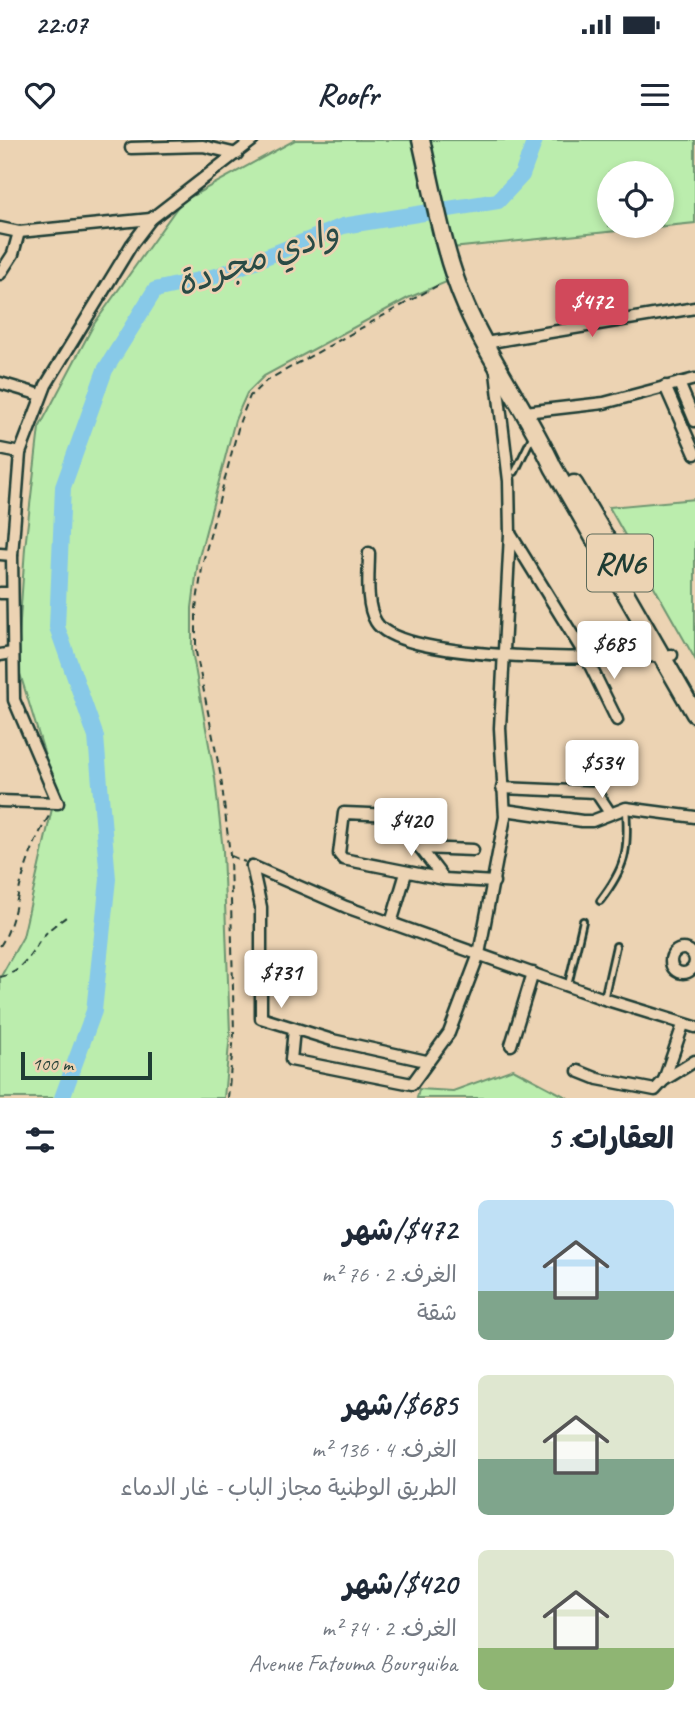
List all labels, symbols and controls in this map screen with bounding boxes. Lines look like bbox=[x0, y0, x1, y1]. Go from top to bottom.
text: 22:07 bbox=[35, 8, 87, 41]
text: Roofr bbox=[317, 74, 378, 115]
icon: heart bbox=[21, 76, 59, 114]
icon: menu bbox=[636, 76, 674, 114]
map controls bbox=[597, 161, 674, 238]
button: locate bbox=[597, 161, 674, 238]
water label: وادي مجردة bbox=[170, 209, 345, 308]
pin: $472 bbox=[551, 280, 633, 339]
text: $472 bbox=[571, 287, 613, 316]
road number: RN6 bbox=[587, 534, 653, 592]
pin: $685 bbox=[573, 622, 655, 681]
text: $685 bbox=[593, 629, 635, 658]
pin: $534 bbox=[561, 740, 643, 800]
text: $534 bbox=[581, 748, 623, 777]
pin: $420 bbox=[370, 798, 452, 858]
text: $420 bbox=[390, 806, 432, 835]
pin: $731 bbox=[240, 950, 322, 1010]
text: $731 bbox=[260, 958, 302, 987]
scale bar bbox=[21, 1049, 152, 1081]
text: 100 m bbox=[32, 1052, 73, 1076]
text: العقارات: 5 bbox=[547, 1119, 674, 1157]
icon: filters bbox=[21, 1121, 59, 1159]
text: $472/شهر bbox=[343, 1211, 457, 1249]
icon: home bbox=[534, 1228, 618, 1312]
text: الغرف: 2 · 76 m² bbox=[322, 1260, 457, 1289]
text: شقة bbox=[417, 1298, 457, 1327]
text: $685/شهر bbox=[343, 1386, 457, 1424]
icon: home bbox=[534, 1403, 618, 1487]
text: الغرف: 4 · 136 m² bbox=[311, 1435, 457, 1464]
text: الطريق الوطنية مجاز الباب - غار الدماء bbox=[120, 1473, 457, 1502]
text: $420/شهر bbox=[343, 1565, 457, 1603]
icon: home bbox=[534, 1578, 618, 1662]
text: الغرف: 2 · 74 m² bbox=[322, 1614, 457, 1643]
text: Avenue Fatouma Bourguiba bbox=[249, 1649, 457, 1678]

